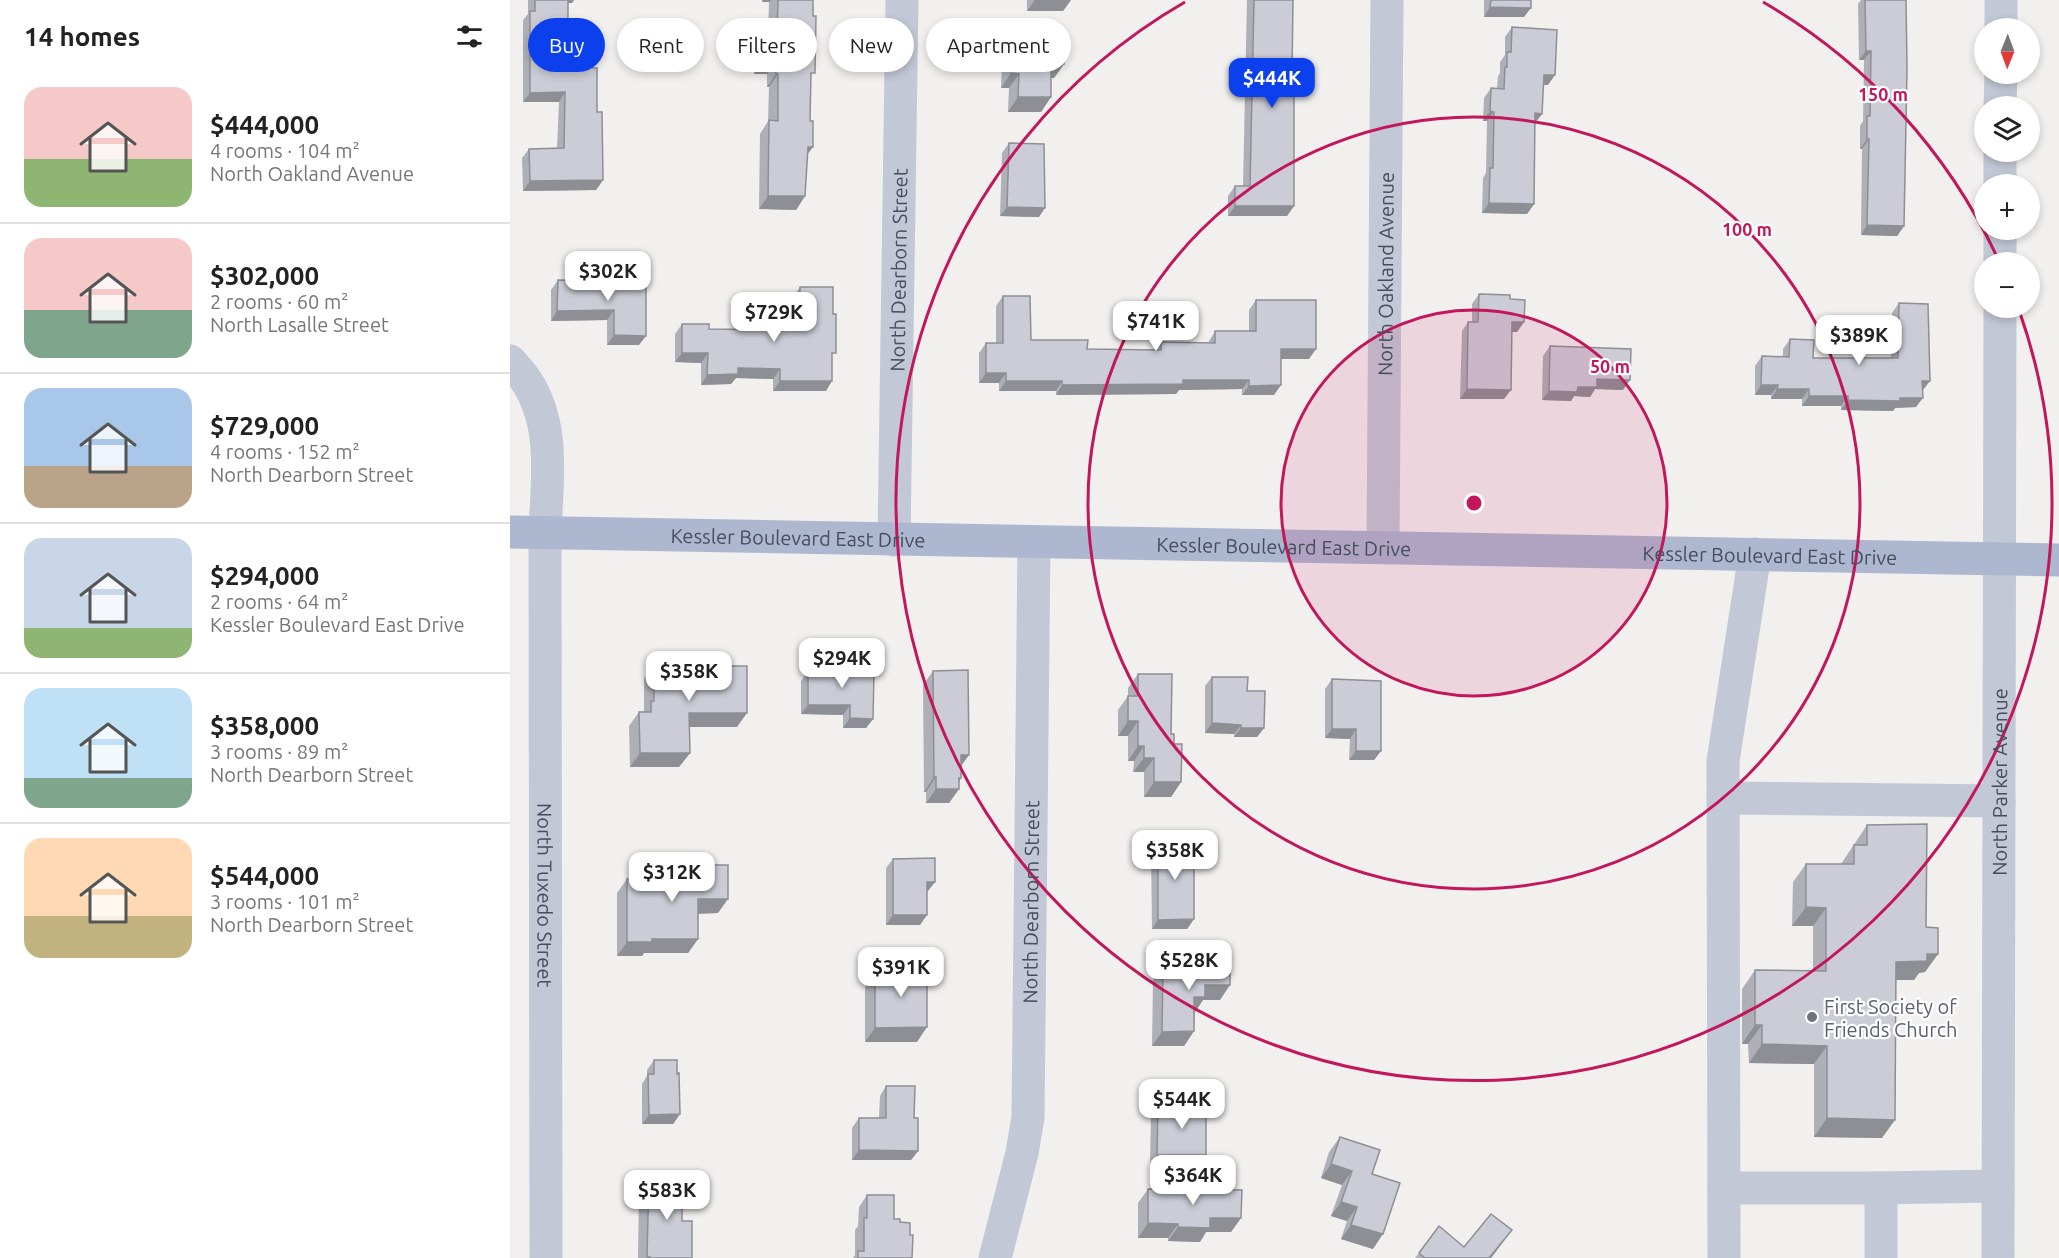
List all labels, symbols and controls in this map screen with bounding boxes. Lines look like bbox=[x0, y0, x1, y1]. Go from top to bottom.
chip: Buy bbox=[528, 18, 605, 72]
chip: Rent bbox=[617, 18, 704, 72]
chip: Filters bbox=[716, 18, 817, 72]
chip: New bbox=[829, 18, 914, 72]
chip: Apartment bbox=[926, 18, 1071, 72]
north arrow bbox=[1974, 18, 2040, 84]
map controls bbox=[1974, 18, 2040, 318]
icon: filters bbox=[453, 20, 486, 53]
text: 14 homes bbox=[24, 22, 140, 51]
pin: $444K bbox=[1230, 58, 1314, 109]
text: $444K bbox=[1243, 66, 1301, 89]
text: 150 m bbox=[1858, 84, 1908, 104]
button: layers bbox=[1974, 96, 2040, 162]
text: $444,000 bbox=[210, 110, 319, 139]
icon: home bbox=[72, 111, 144, 183]
text: 4 rooms · 104 m² bbox=[210, 139, 360, 162]
text: North Oakland Avenue bbox=[210, 162, 414, 185]
street label: North Dearborn Street bbox=[885, 168, 911, 372]
street label: North Oakland Avenue bbox=[1373, 172, 1397, 376]
button: + bbox=[1974, 174, 2040, 240]
text: 100 m bbox=[1722, 219, 1772, 239]
pin: $302K bbox=[566, 251, 650, 302]
button: − bbox=[1974, 252, 2040, 318]
text: $302K bbox=[579, 259, 637, 282]
text: $302,000 bbox=[210, 261, 319, 290]
icon: home bbox=[72, 262, 144, 334]
text: 2 rooms · 60 m² bbox=[210, 290, 348, 313]
pin: $729K bbox=[732, 292, 816, 343]
text: $729K bbox=[745, 300, 803, 323]
pin: $741K bbox=[1114, 301, 1198, 352]
text: $741K bbox=[1127, 309, 1185, 332]
text: North Lasalle Street bbox=[210, 313, 389, 336]
pin: $389K bbox=[1817, 315, 1901, 366]
text: $389K bbox=[1830, 323, 1888, 346]
text: 50 m bbox=[1590, 356, 1630, 376]
text: $729,000 bbox=[210, 411, 319, 440]
icon: home bbox=[72, 412, 144, 484]
text: 4 rooms · 152 m² bbox=[210, 440, 360, 463]
text: North Dearborn Street bbox=[210, 463, 413, 486]
centre of rings bbox=[1464, 493, 1484, 513]
street label: Kessler Boulevard East Drive bbox=[670, 523, 926, 551]
street label: Kessler Boulevard East Drive bbox=[1156, 532, 1411, 560]
street label: Kessler Boulevard East Drive bbox=[1642, 541, 1897, 569]
text: $294,000 bbox=[210, 561, 319, 590]
icon: home bbox=[72, 562, 144, 634]
text: 2 rooms · 64 m² bbox=[210, 590, 348, 613]
text: Kessler Boulevard East Drive bbox=[210, 613, 465, 636]
pin: $294K bbox=[800, 638, 884, 689]
text: $294K bbox=[813, 646, 871, 669]
pin: $358K bbox=[647, 651, 731, 702]
text: $358K bbox=[660, 659, 718, 682]
street label: North Parker Avenue bbox=[1987, 688, 2011, 876]
text: $358,000 bbox=[210, 711, 319, 740]
icon: home bbox=[72, 712, 144, 784]
text: 3 rooms · 89 m² bbox=[210, 740, 348, 763]
text: North Dearborn Street bbox=[210, 763, 413, 786]
street label: North Dearborn Street bbox=[1018, 800, 1043, 1004]
street label: North Tuxedo Street bbox=[534, 803, 557, 987]
pin: $358K bbox=[1133, 830, 1217, 881]
text: $358K bbox=[1146, 838, 1204, 861]
pin: $312K bbox=[630, 852, 714, 903]
text: $312K bbox=[643, 860, 701, 883]
text: $544,000 bbox=[210, 861, 319, 890]
icon: home bbox=[72, 862, 144, 934]
text: 3 rooms · 101 m² bbox=[210, 890, 360, 913]
text: North Dearborn Street bbox=[210, 913, 413, 936]
pin: $528K bbox=[1147, 940, 1231, 991]
pin: $391K bbox=[859, 947, 943, 998]
text: $528K bbox=[1160, 948, 1218, 971]
text: $391K bbox=[872, 955, 930, 978]
place label: First Society of Friends Church bbox=[1824, 995, 1957, 1041]
marker: First Society of Friends Church bbox=[1805, 1010, 1819, 1024]
pin: $544K bbox=[1140, 1079, 1224, 1130]
text: $544K bbox=[1153, 1087, 1211, 1110]
pin: $364K bbox=[1151, 1155, 1235, 1206]
text: $364K bbox=[1164, 1163, 1222, 1186]
pin: $583K bbox=[625, 1170, 709, 1221]
text: $583K bbox=[638, 1178, 696, 1201]

